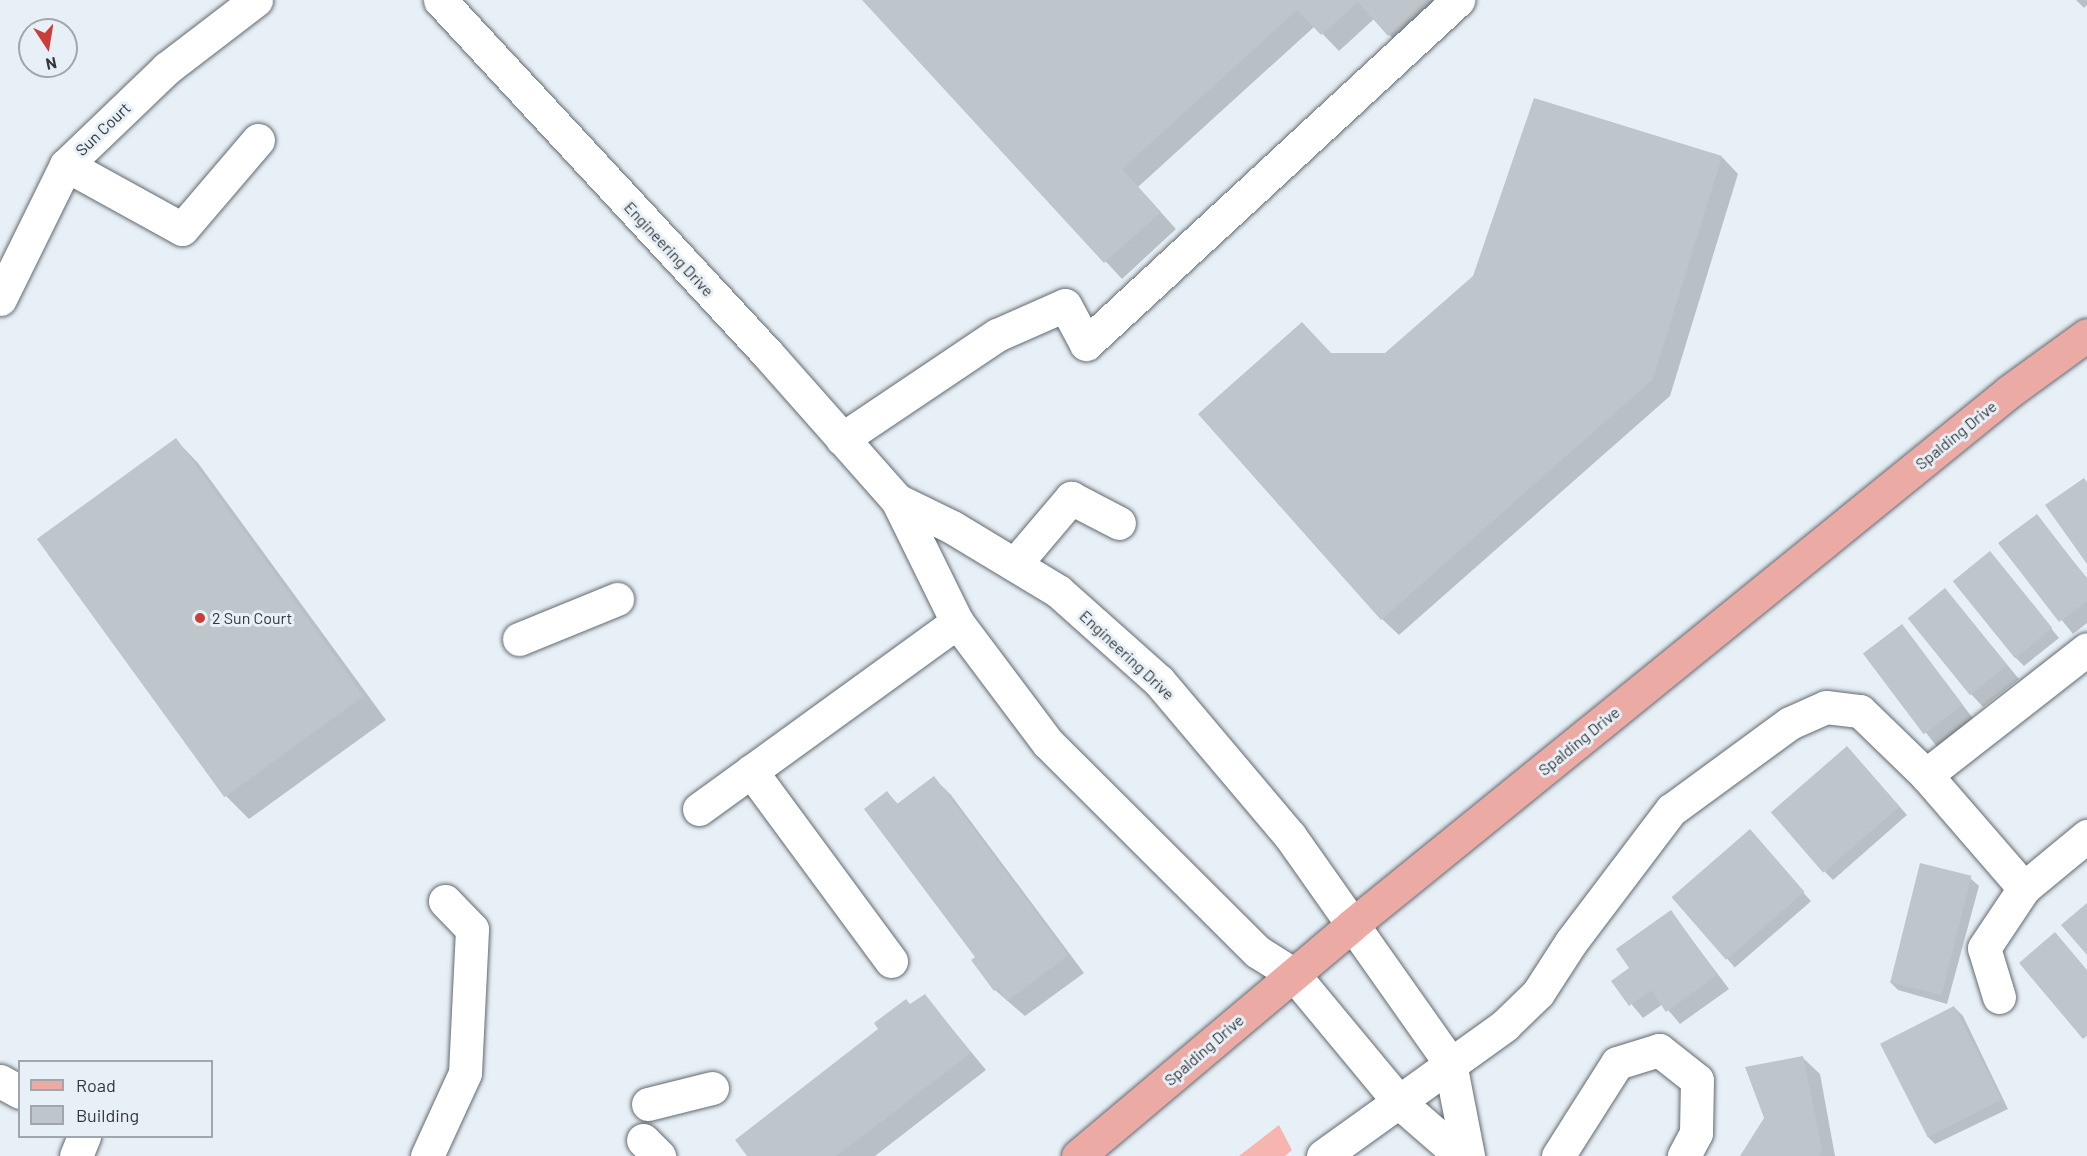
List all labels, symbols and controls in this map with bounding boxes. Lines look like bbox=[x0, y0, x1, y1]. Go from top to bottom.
north arrow bbox=[18, 18, 78, 78]
text: N bbox=[44, 54, 59, 75]
street label: Sun Court bbox=[72, 98, 134, 160]
street label: Engineering Drive bbox=[620, 198, 718, 300]
street label: Spalding Drive bbox=[1912, 396, 2000, 474]
street label: Engineering Drive bbox=[1076, 606, 1178, 704]
place label: 2 Sun Court bbox=[212, 608, 292, 628]
marker: 2 Sun Court bbox=[193, 611, 207, 625]
street label: Spalding Drive bbox=[1535, 702, 1623, 780]
street label: Spalding Drive bbox=[1160, 1010, 1248, 1090]
legend bbox=[18, 1060, 213, 1138]
text: Road bbox=[76, 1074, 116, 1096]
text: Building bbox=[76, 1104, 139, 1126]

